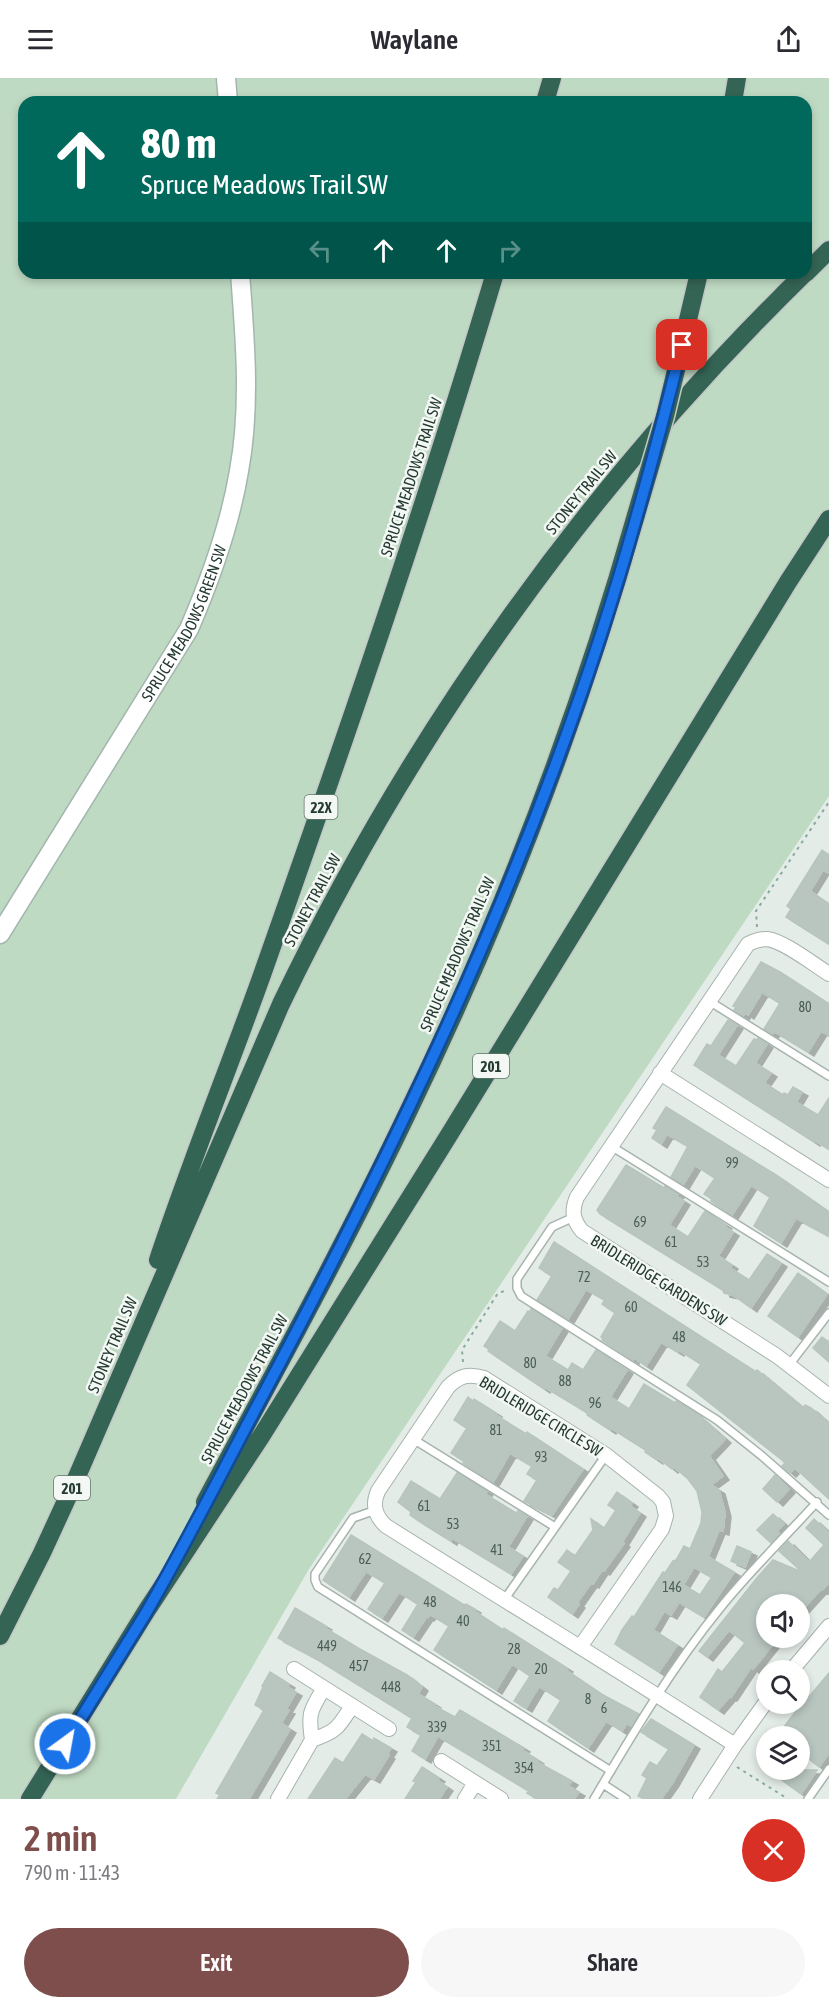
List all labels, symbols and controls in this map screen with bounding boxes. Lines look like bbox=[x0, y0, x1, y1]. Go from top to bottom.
icon: menu bbox=[24, 23, 57, 56]
icon: share bbox=[772, 23, 805, 56]
text: Waylane bbox=[371, 24, 458, 55]
text: 80 m bbox=[141, 119, 216, 167]
icon: ahead bbox=[42, 120, 120, 198]
text: Spruce Meadows Trail SW bbox=[141, 169, 388, 200]
icon: left bbox=[304, 234, 337, 267]
icon: ahead bbox=[367, 234, 400, 267]
icon: ahead bbox=[430, 234, 463, 267]
icon: right bbox=[493, 234, 526, 267]
pin bbox=[656, 319, 707, 370]
icon: arrive bbox=[665, 328, 698, 361]
street label: SPRUCE MEADOWS TRAIL SW bbox=[377, 395, 445, 559]
street label: STONEY TRAIL SW bbox=[542, 446, 620, 537]
street label: SPRUCE MEADOWS GREEN SW bbox=[138, 542, 229, 704]
road number: 22X bbox=[304, 795, 338, 819]
street label: STONEY TRAIL SW bbox=[280, 850, 344, 949]
street label: SPRUCE MEADOWS TRAIL SW bbox=[416, 874, 498, 1034]
house number: 80 bbox=[798, 999, 812, 1015]
road number: 201 bbox=[473, 1054, 509, 1078]
house number: 99 bbox=[725, 1155, 739, 1171]
house number: 69 bbox=[633, 1214, 647, 1230]
street label: BRIDLERIDGE GARDENS SW bbox=[588, 1231, 731, 1329]
house number: 61 bbox=[664, 1234, 678, 1250]
house number: 53 bbox=[696, 1254, 710, 1270]
house number: 72 bbox=[577, 1269, 591, 1285]
street label: STONEY TRAIL SW bbox=[84, 1294, 140, 1395]
house number: 60 bbox=[624, 1299, 638, 1315]
street label: SPRUCE MEADOWS TRAIL SW bbox=[197, 1311, 291, 1466]
house number: 48 bbox=[672, 1329, 686, 1345]
house number: 80 bbox=[523, 1355, 537, 1371]
street label: BRIDLERIDGE CIRCLE SW bbox=[476, 1372, 606, 1460]
house number: 88 bbox=[558, 1373, 572, 1389]
house number: 96 bbox=[588, 1395, 602, 1411]
house number: 81 bbox=[489, 1422, 503, 1438]
house number: 93 bbox=[534, 1449, 548, 1465]
road number: 201 bbox=[54, 1476, 90, 1500]
house number: 61 bbox=[417, 1498, 431, 1514]
house number: 53 bbox=[446, 1516, 460, 1532]
house number: 41 bbox=[490, 1542, 504, 1558]
house number: 62 bbox=[358, 1551, 372, 1567]
house number: 146 bbox=[662, 1579, 682, 1595]
house number: 48 bbox=[423, 1594, 437, 1610]
map controls bbox=[756, 1594, 810, 1780]
button: sound bbox=[756, 1594, 810, 1648]
house number: 40 bbox=[456, 1613, 470, 1629]
house number: 449 bbox=[317, 1638, 337, 1654]
house number: 28 bbox=[507, 1641, 521, 1657]
house number: 457 bbox=[349, 1658, 369, 1674]
button: search bbox=[756, 1660, 810, 1714]
house number: 20 bbox=[534, 1661, 548, 1677]
house number: 448 bbox=[381, 1679, 401, 1695]
house number: 8 bbox=[585, 1691, 592, 1707]
house number: 6 bbox=[601, 1700, 608, 1716]
position arrow bbox=[33, 1712, 97, 1776]
house number: 339 bbox=[427, 1719, 447, 1735]
button: layers bbox=[756, 1726, 810, 1780]
house number: 351 bbox=[482, 1738, 502, 1754]
house number: 354 bbox=[514, 1760, 534, 1776]
text: 2 min bbox=[24, 1817, 98, 1859]
button: close bbox=[742, 1819, 805, 1882]
text: 790 m · 11:43 bbox=[24, 1861, 120, 1884]
button: Exit bbox=[24, 1928, 409, 1997]
button: Share bbox=[421, 1928, 805, 1997]

